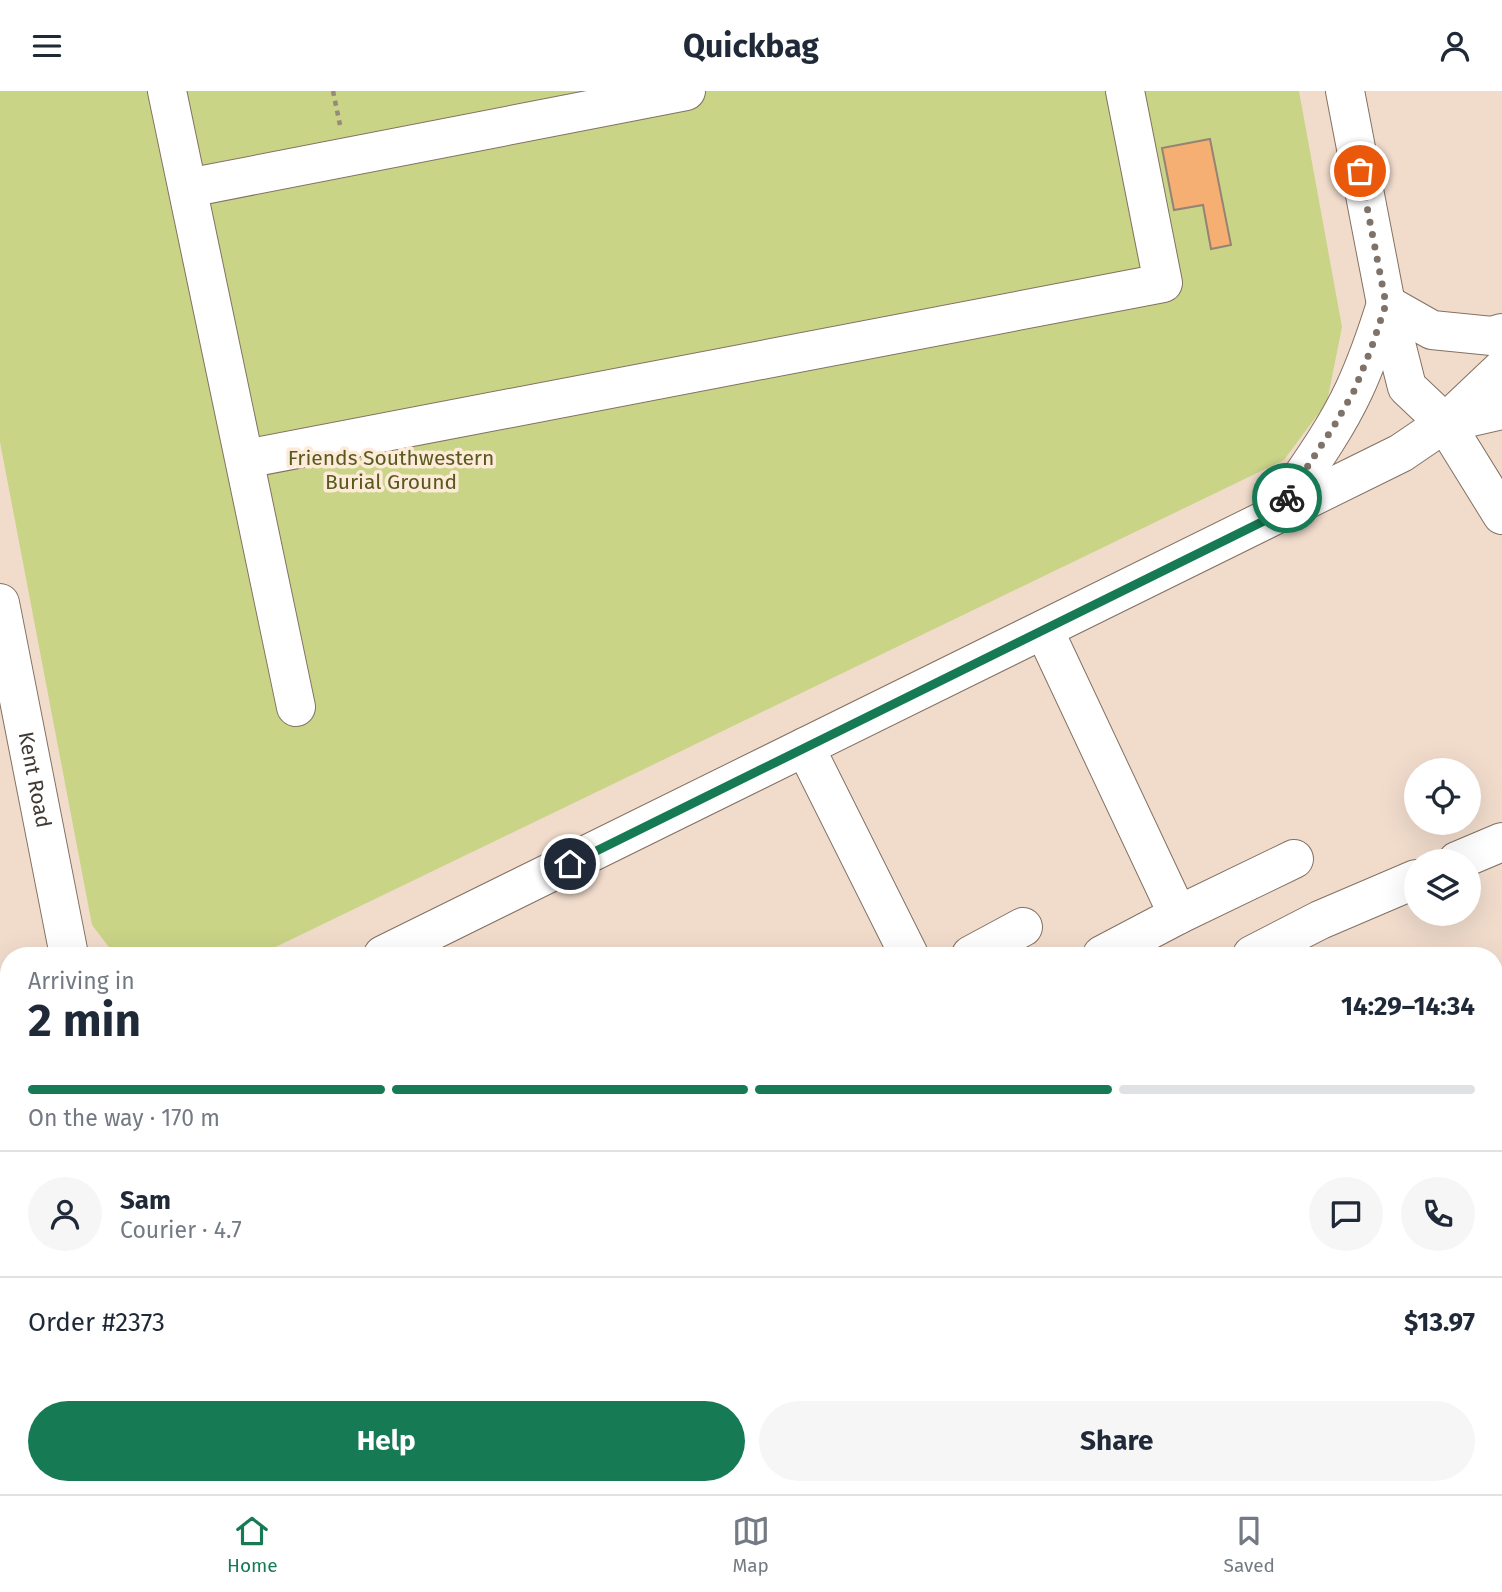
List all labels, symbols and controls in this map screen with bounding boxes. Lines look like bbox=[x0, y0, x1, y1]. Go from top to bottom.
icon: menu bbox=[28, 27, 66, 65]
text: Quickbag bbox=[683, 27, 819, 65]
icon: person bbox=[1436, 27, 1474, 65]
pin bbox=[1330, 141, 1390, 201]
icon: bag bbox=[1341, 152, 1379, 190]
park label: Friends Southwestern Burial Ground bbox=[288, 445, 494, 495]
courier bbox=[1252, 463, 1322, 533]
icon: bike bbox=[1268, 479, 1306, 517]
street label: Kent Road bbox=[12, 729, 57, 830]
map controls bbox=[1404, 758, 1481, 926]
button: locate bbox=[1404, 758, 1481, 835]
pin bbox=[540, 834, 600, 894]
icon: home bbox=[551, 845, 589, 883]
button: layers bbox=[1404, 849, 1481, 926]
text: Arriving in bbox=[28, 967, 135, 995]
text: 14:29–14:34 bbox=[1341, 991, 1475, 1022]
text: 2 min bbox=[28, 993, 141, 1048]
text: On the way · 170 m bbox=[28, 1104, 220, 1132]
button: person bbox=[28, 1177, 102, 1251]
button: chat bbox=[1309, 1177, 1383, 1251]
button: phone bbox=[1401, 1177, 1475, 1251]
text: Sam bbox=[120, 1185, 171, 1216]
text: Courier · 4.7 bbox=[120, 1216, 242, 1244]
text: Order #2373 bbox=[28, 1307, 165, 1338]
text: $13.97 bbox=[1404, 1307, 1475, 1338]
button: Help bbox=[28, 1401, 745, 1481]
button: Share bbox=[759, 1401, 1475, 1481]
tab: Home bbox=[227, 1512, 278, 1577]
tab: Map bbox=[732, 1512, 770, 1577]
tab: Saved bbox=[1224, 1512, 1275, 1577]

